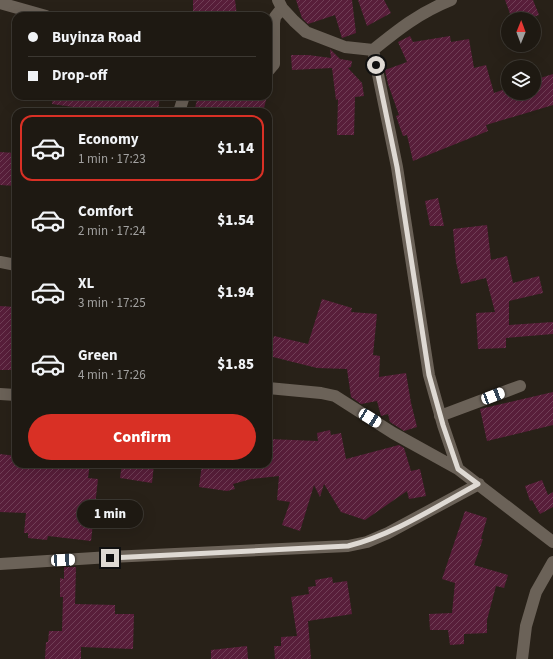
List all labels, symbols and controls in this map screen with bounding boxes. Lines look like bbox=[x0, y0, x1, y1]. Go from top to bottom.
north arrow bbox=[501, 12, 541, 52]
map controls bbox=[501, 12, 541, 100]
text: Buyinza Road bbox=[52, 27, 141, 48]
route start bbox=[367, 56, 385, 74]
button: layers bbox=[501, 60, 541, 100]
text: Drop-off bbox=[52, 65, 107, 86]
text: Economy bbox=[78, 129, 139, 150]
icon: car bbox=[30, 130, 66, 166]
text: $1.14 bbox=[217, 138, 254, 159]
text: 1 min · 17:23 bbox=[78, 150, 146, 168]
text: Comfort bbox=[78, 201, 133, 222]
icon: car bbox=[30, 202, 66, 238]
text: $1.54 bbox=[217, 210, 254, 231]
text: 2 min · 17:24 bbox=[78, 222, 146, 240]
text: XL bbox=[78, 273, 94, 294]
icon: car bbox=[30, 274, 66, 310]
text: $1.94 bbox=[217, 282, 254, 303]
text: 3 min · 17:25 bbox=[78, 294, 146, 312]
text: Green bbox=[78, 345, 118, 366]
icon: car bbox=[30, 346, 66, 382]
text: $1.85 bbox=[217, 354, 254, 375]
text: 4 min · 17:26 bbox=[78, 366, 146, 384]
car bbox=[480, 386, 506, 406]
car bbox=[357, 407, 383, 429]
button: Confirm bbox=[28, 414, 256, 460]
callout: 1 min bbox=[77, 500, 143, 528]
text: 1 min bbox=[94, 505, 126, 523]
route end bbox=[101, 549, 119, 567]
car bbox=[51, 553, 75, 567]

